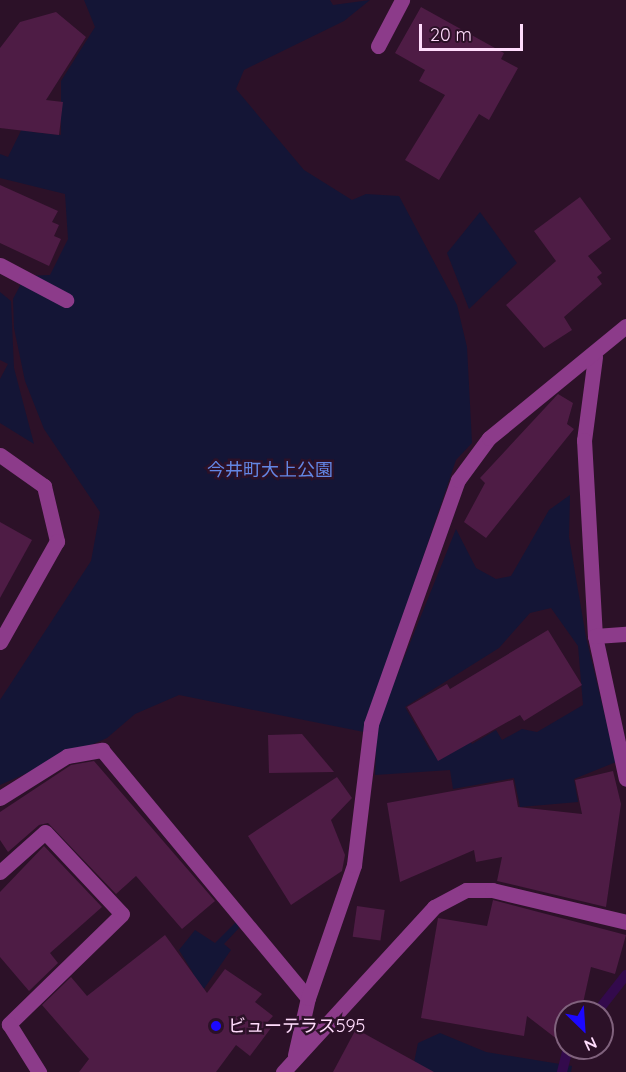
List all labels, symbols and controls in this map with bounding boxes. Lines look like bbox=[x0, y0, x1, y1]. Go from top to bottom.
scale bar bbox=[422, 12, 526, 50]
text: 20 m bbox=[430, 23, 472, 46]
park label: 今井町大上公園 bbox=[207, 459, 333, 481]
north arrow bbox=[554, 1000, 614, 1060]
place label: ビューテラス595 bbox=[228, 1015, 366, 1037]
marker: ビューテラス595 bbox=[209, 1019, 223, 1033]
text: N bbox=[581, 1033, 600, 1056]

